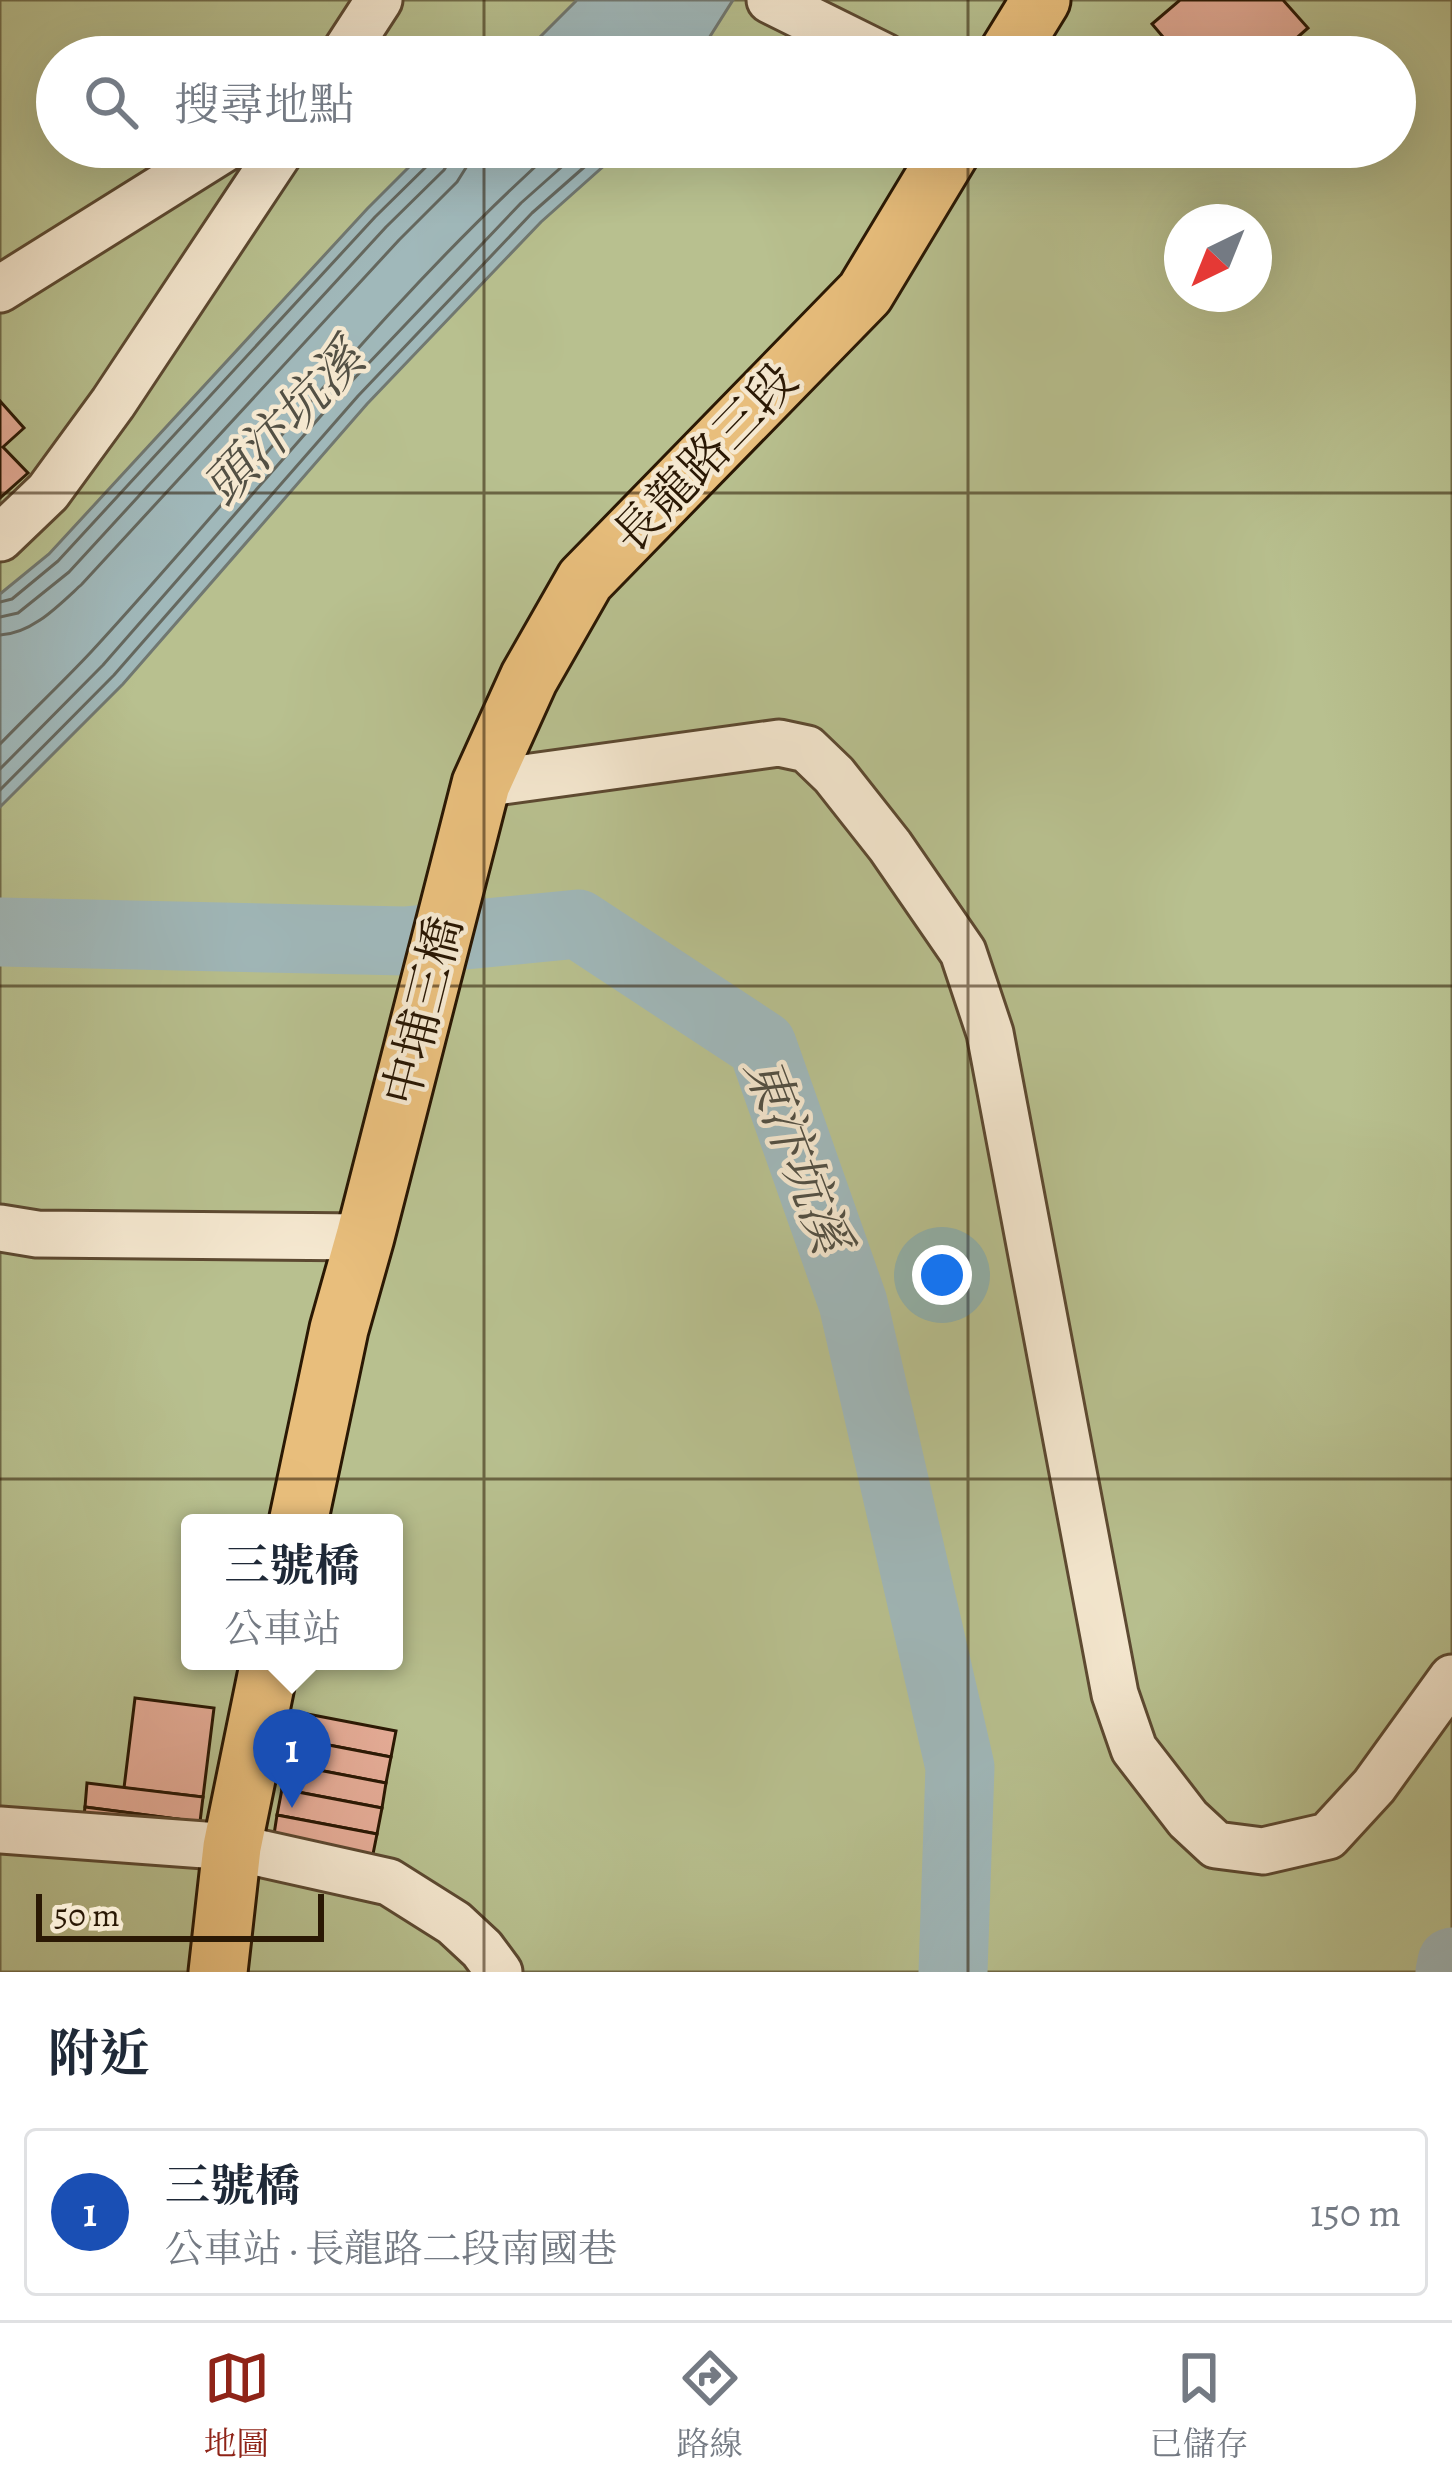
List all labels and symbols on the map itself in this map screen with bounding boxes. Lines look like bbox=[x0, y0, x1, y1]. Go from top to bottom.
north arrow bbox=[1164, 204, 1272, 312]
water label: 頭汴坑溪 bbox=[188, 322, 384, 521]
street label: 長龍路三段 bbox=[598, 349, 812, 567]
street label: 中埔三橋 bbox=[368, 910, 478, 1112]
water label: 東汴坑溪 bbox=[728, 1047, 868, 1267]
your location bbox=[912, 1245, 972, 1305]
pin: 1 bbox=[253, 1709, 331, 1808]
scale bar bbox=[36, 1888, 324, 1941]

